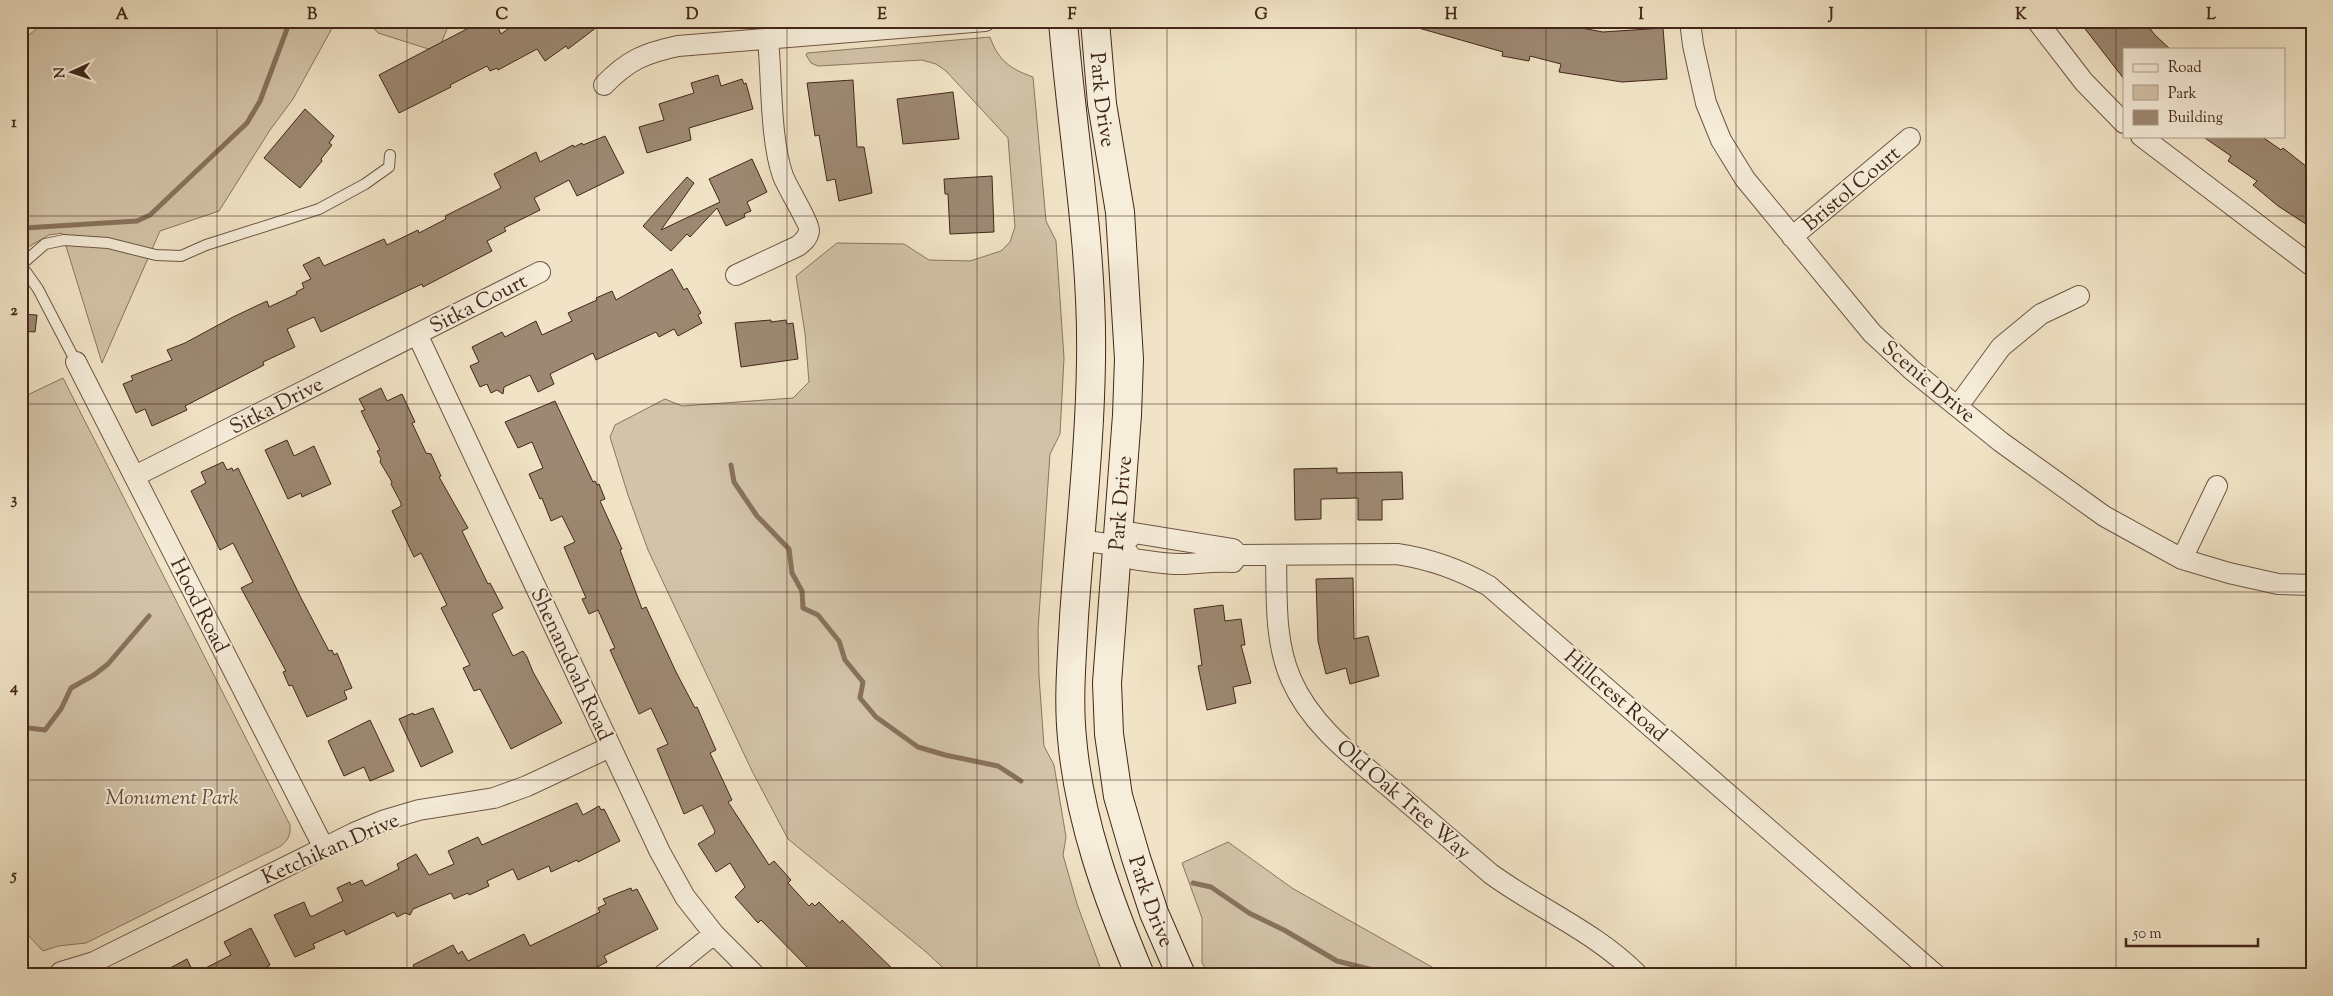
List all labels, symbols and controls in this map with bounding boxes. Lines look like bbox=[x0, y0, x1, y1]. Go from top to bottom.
text: A bbox=[116, 4, 129, 27]
text: B bbox=[307, 4, 317, 27]
text: C bbox=[496, 4, 509, 27]
text: D bbox=[686, 4, 699, 27]
text: E bbox=[877, 4, 887, 27]
text: F bbox=[1068, 4, 1077, 27]
text: G bbox=[1254, 4, 1268, 27]
text: H bbox=[1445, 4, 1458, 27]
text: I bbox=[1638, 4, 1644, 27]
text: J bbox=[1827, 4, 1834, 27]
text: K bbox=[2015, 4, 2027, 27]
text: L bbox=[2206, 4, 2216, 27]
north arrow bbox=[48, 48, 98, 98]
legend bbox=[2123, 48, 2286, 138]
street label: Park Drive bbox=[1081, 51, 1122, 150]
text: Road bbox=[2168, 58, 2202, 79]
text: N bbox=[51, 66, 71, 79]
text: Park bbox=[2168, 84, 2197, 105]
text: Building bbox=[2168, 108, 2223, 129]
text: 1 bbox=[11, 112, 17, 135]
street label: Bristol Court bbox=[1797, 140, 1908, 239]
street label: Sitka Court bbox=[425, 267, 533, 342]
text: 2 bbox=[10, 300, 18, 323]
street label: Scenic Drive bbox=[1874, 334, 1981, 431]
street label: Sitka Drive bbox=[225, 370, 329, 443]
street label: Park Drive bbox=[1103, 454, 1141, 552]
text: 3 bbox=[11, 489, 18, 512]
street label: Hood Road bbox=[161, 553, 235, 659]
street label: Shenandoah Road bbox=[522, 583, 619, 746]
street label: Hillcrest Road bbox=[1556, 643, 1673, 750]
text: 4 bbox=[9, 677, 18, 700]
street label: Old Oak Tree Way bbox=[1329, 733, 1477, 868]
park label: Monument Park bbox=[105, 784, 239, 814]
street label: Ketchikan Drive bbox=[257, 806, 404, 893]
street label: Park Drive bbox=[1119, 852, 1180, 952]
text: 5 bbox=[9, 865, 17, 888]
scale bar bbox=[2126, 916, 2258, 948]
text: 50 m bbox=[2132, 924, 2162, 945]

